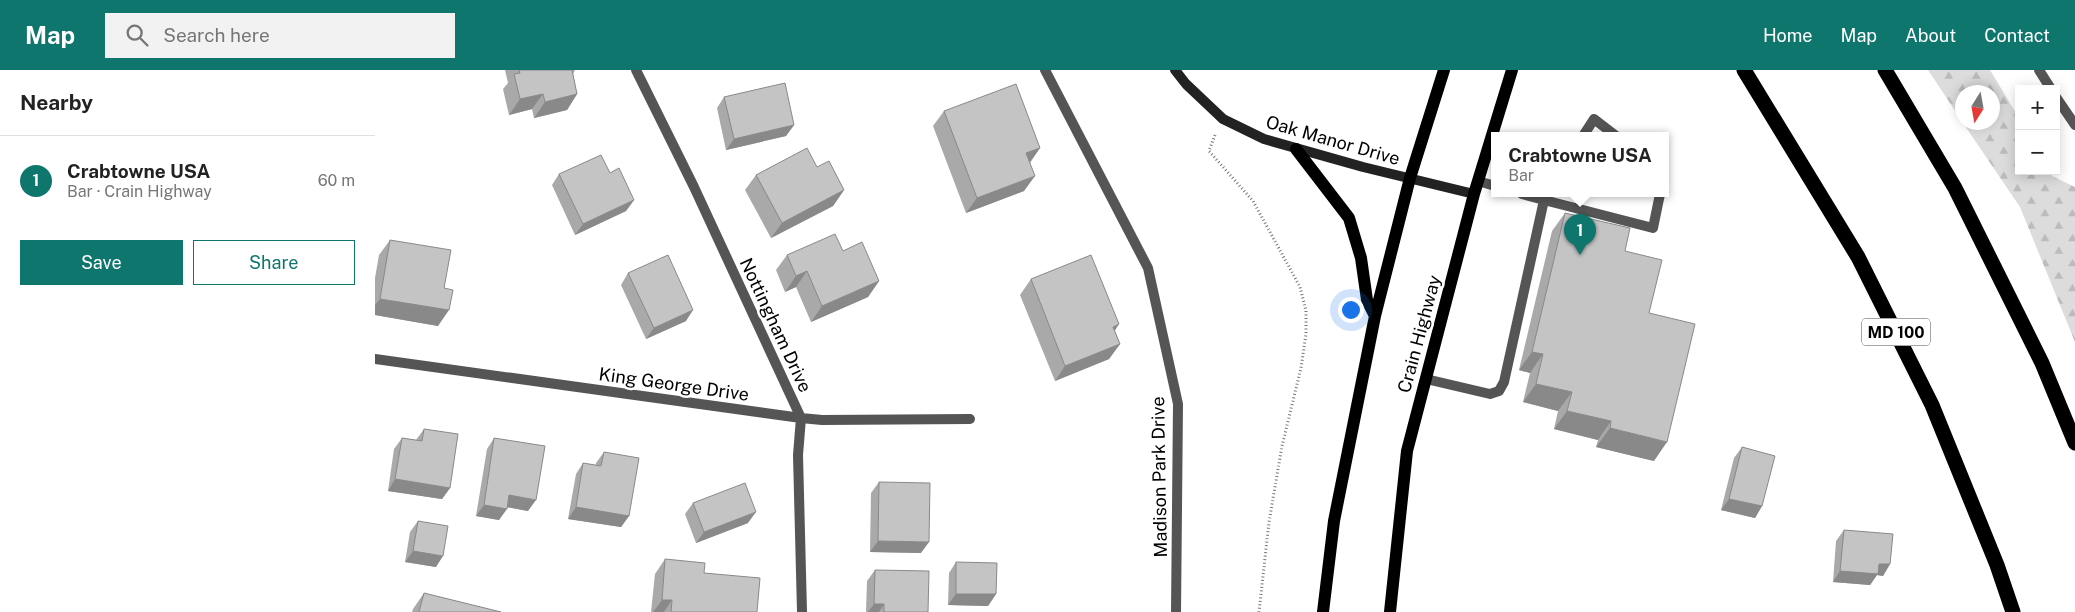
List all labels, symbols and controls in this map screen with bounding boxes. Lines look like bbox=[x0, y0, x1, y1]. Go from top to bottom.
search box bbox=[105, 13, 455, 58]
text: Map bbox=[25, 21, 75, 49]
icon: search bbox=[123, 21, 151, 49]
text: Search here bbox=[163, 24, 270, 46]
text: Home bbox=[1763, 25, 1813, 46]
text: Map bbox=[1841, 25, 1877, 46]
text: About bbox=[1905, 25, 1956, 46]
text: Contact bbox=[1984, 25, 2050, 46]
north arrow bbox=[1955, 85, 2000, 130]
map controls bbox=[2015, 85, 2060, 175]
button: + bbox=[2015, 85, 2060, 130]
text: Nearby bbox=[20, 90, 93, 115]
street label: Oak Manor Drive bbox=[1264, 111, 1402, 169]
button: − bbox=[2015, 130, 2060, 175]
popup bbox=[1491, 132, 1669, 197]
text: Crabtowne USA bbox=[1508, 144, 1652, 166]
text: Crabtowne USA bbox=[67, 160, 210, 182]
text: Bar bbox=[1508, 166, 1534, 185]
text: 1 bbox=[33, 171, 39, 190]
text: 60 m bbox=[318, 171, 355, 190]
text: Bar · Crain Highway bbox=[67, 182, 212, 201]
pin: 1 bbox=[1564, 214, 1596, 255]
button: Save bbox=[20, 240, 183, 285]
button: Share bbox=[193, 240, 355, 285]
street label: Nottingham Drive bbox=[736, 254, 816, 396]
street label: Crain Highway bbox=[1393, 272, 1445, 395]
your location bbox=[1338, 297, 1364, 323]
road number: MD 100 bbox=[1862, 318, 1930, 346]
street label: King George Drive bbox=[597, 363, 751, 405]
street label: Madison Park Drive bbox=[1147, 396, 1171, 558]

